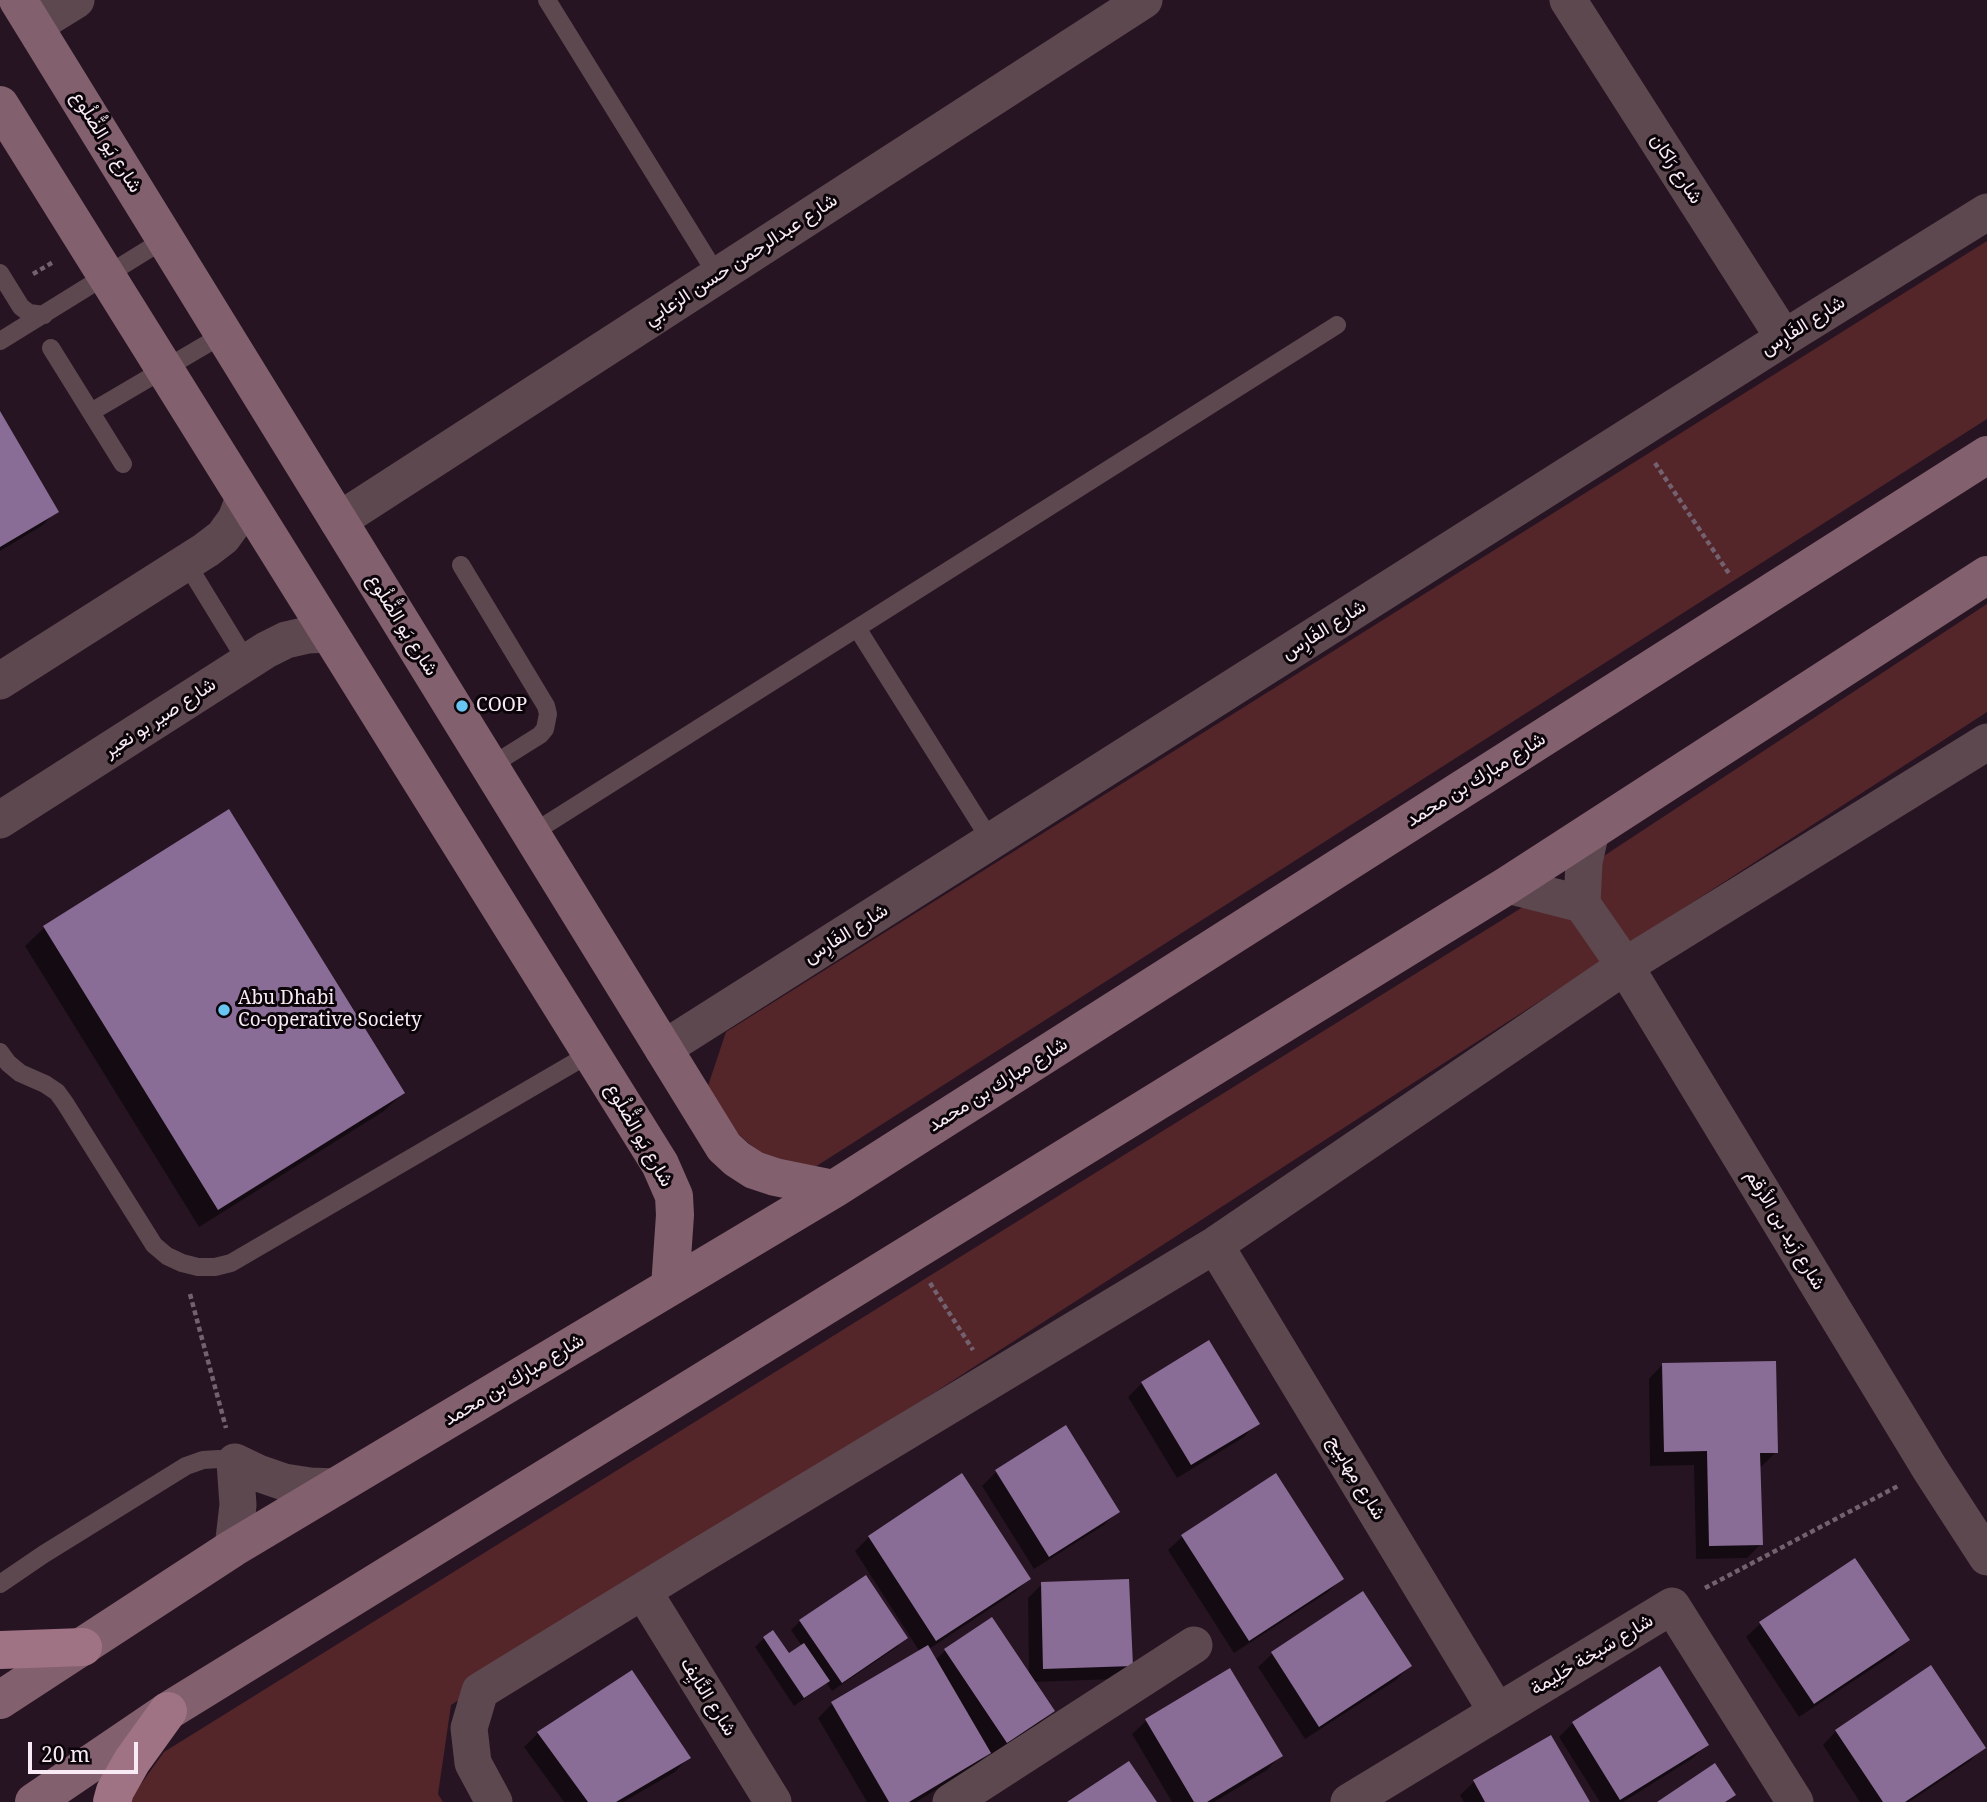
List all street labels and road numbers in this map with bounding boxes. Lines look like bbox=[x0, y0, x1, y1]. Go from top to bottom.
street label: شارع يَو الضُّلُوع bbox=[66, 87, 146, 197]
street label: شارع رَاكان bbox=[1645, 130, 1707, 208]
street label: شارع عبدالرحمن حسن الزعابي bbox=[640, 189, 842, 331]
street label: شارع الفَارِس bbox=[1757, 291, 1849, 361]
street label: شارع يَو الضُّلُوع bbox=[362, 570, 442, 680]
street label: شارع الفَارِس bbox=[1278, 595, 1370, 665]
street label: شارع صير بو نعير bbox=[100, 673, 220, 763]
street label: شارع مبارك بن محمد bbox=[1402, 728, 1550, 832]
street label: شارع الفَارِس bbox=[800, 899, 892, 969]
street label: شارع مبارك بن محمد bbox=[924, 1033, 1072, 1137]
street label: شارع يَو الضُّلُوع bbox=[600, 1079, 678, 1191]
street label: شارع زَيد بن الأرقم bbox=[1740, 1166, 1830, 1294]
street label: شارع مبارك بن محمد bbox=[440, 1329, 588, 1431]
street label: شارع مِهابِيج bbox=[1322, 1432, 1390, 1524]
street label: شارع سَبخة حَلِيمة bbox=[1527, 1609, 1657, 1701]
street label: شارع النَّايِف bbox=[675, 1654, 741, 1740]

